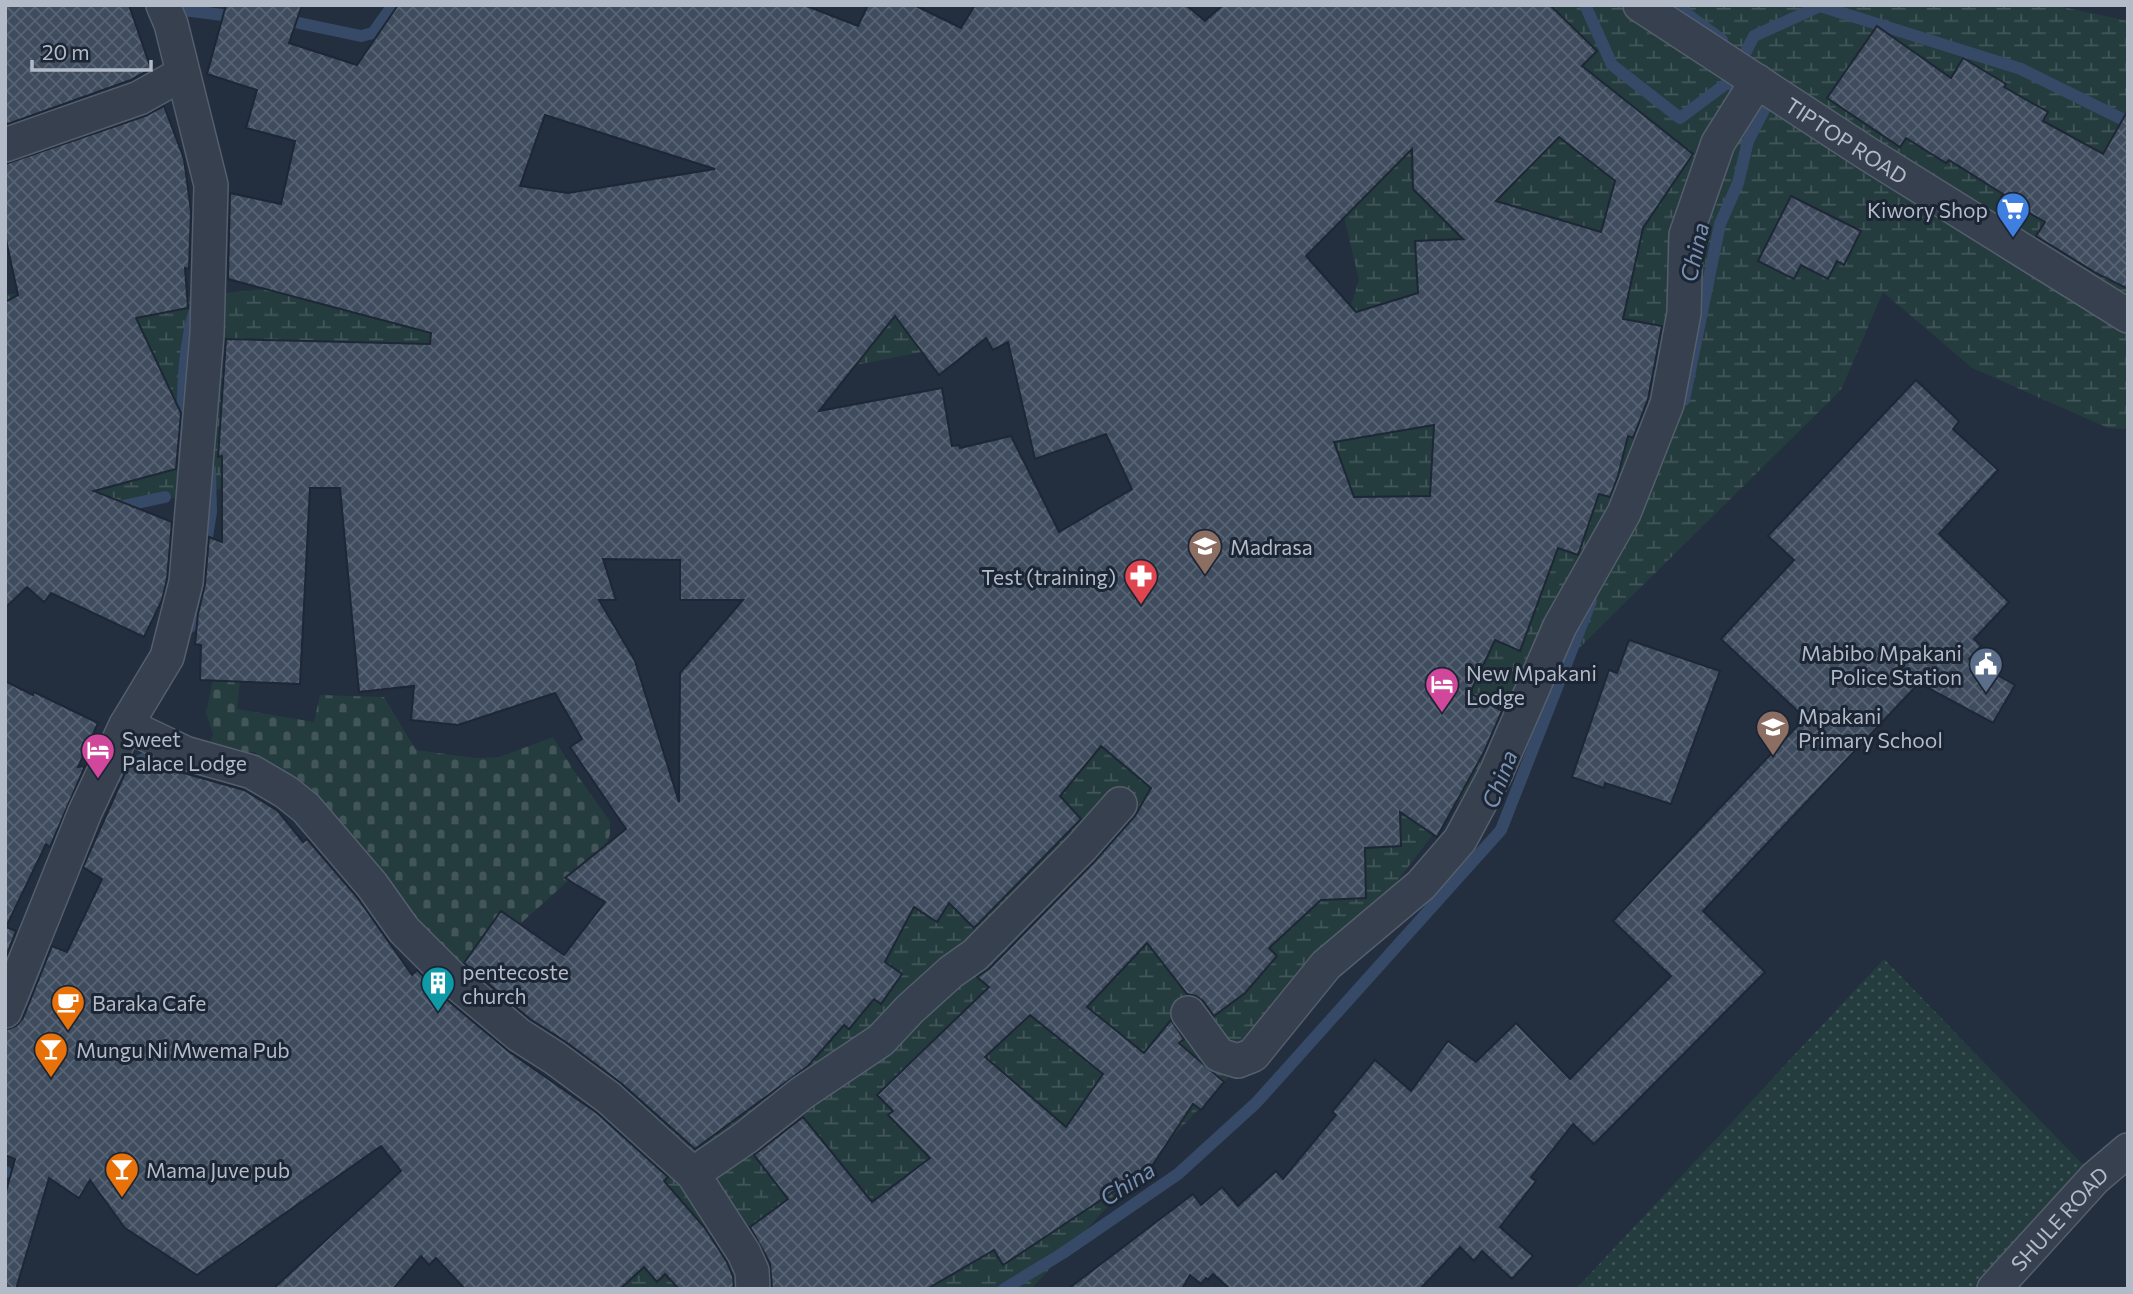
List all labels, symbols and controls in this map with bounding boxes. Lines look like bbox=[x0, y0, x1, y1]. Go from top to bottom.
scale bar bbox=[32, 28, 150, 72]
text: 20 m bbox=[42, 39, 90, 64]
street label: TIPTOP ROAD bbox=[1781, 91, 1912, 188]
supermarket icon: Kiwory Shop bbox=[1994, 190, 2032, 239]
place label: Kiwory Shop bbox=[1867, 197, 1988, 222]
water label: China bbox=[1674, 220, 1714, 284]
school or university icon: Madrasa bbox=[1186, 527, 1224, 576]
place label: Madrasa bbox=[1230, 534, 1313, 559]
pharmacy icon: Test (training) bbox=[1122, 557, 1160, 606]
place label: Test (training) bbox=[981, 564, 1116, 589]
place label: Mabibo Mpakani Police Station bbox=[1801, 640, 1962, 689]
public building icon: Mabibo Mpakani Police Station bbox=[1967, 645, 2005, 694]
place label: New Mpakani Lodge bbox=[1466, 660, 1597, 709]
hotel icon: New Mpakani Lodge bbox=[1423, 665, 1461, 714]
place label: Mpakani Primary School bbox=[1798, 703, 1943, 752]
school or university icon: Mpakani Primary School bbox=[1754, 708, 1792, 757]
place label: Sweet Palace Lodge bbox=[122, 726, 247, 775]
hotel icon: Sweet Palace Lodge bbox=[79, 731, 117, 780]
water label: China bbox=[1475, 746, 1523, 812]
place label: pentecoste church bbox=[462, 959, 569, 1008]
building icon: pentecoste church bbox=[419, 964, 457, 1013]
cafe icon: Baraka Cafe bbox=[49, 983, 87, 1032]
place label: Baraka Cafe bbox=[92, 990, 206, 1015]
bar icon: Mungu Ni Mwema Pub bbox=[32, 1030, 70, 1079]
place label: Mungu Ni Mwema Pub bbox=[76, 1037, 290, 1062]
bar icon: Mama Juve pub bbox=[103, 1150, 141, 1199]
water label: China bbox=[1094, 1155, 1160, 1211]
place label: Mama Juve pub bbox=[146, 1157, 290, 1182]
street label: SHULE ROAD bbox=[2005, 1161, 2112, 1275]

